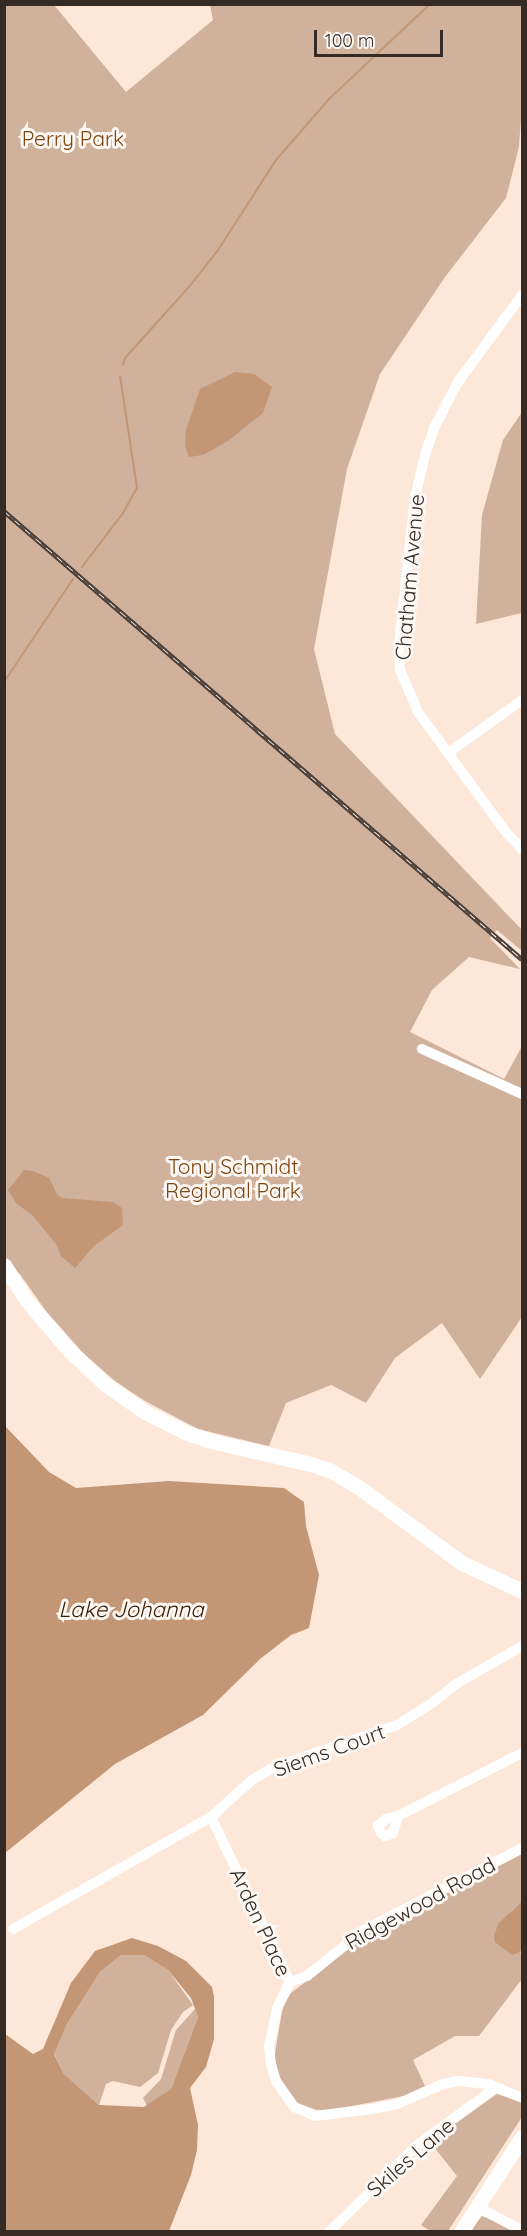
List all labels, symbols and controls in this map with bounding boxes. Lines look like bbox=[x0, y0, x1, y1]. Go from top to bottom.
scale bar bbox=[317, 18, 446, 56]
text: 100 m bbox=[325, 29, 374, 52]
park label: Perry Park bbox=[22, 125, 124, 151]
street label: Chatham Avenue bbox=[389, 493, 429, 661]
park label: Tony Schmidt Regional Park bbox=[165, 1153, 301, 1203]
water label: Lake Johanna bbox=[58, 1597, 204, 1623]
street label: Siems Court bbox=[270, 1718, 388, 1782]
street label: Ridgewood Road bbox=[341, 1851, 499, 1955]
street label: Arden Place bbox=[225, 1864, 297, 1980]
street label: Skiles Lane bbox=[361, 2112, 459, 2202]

